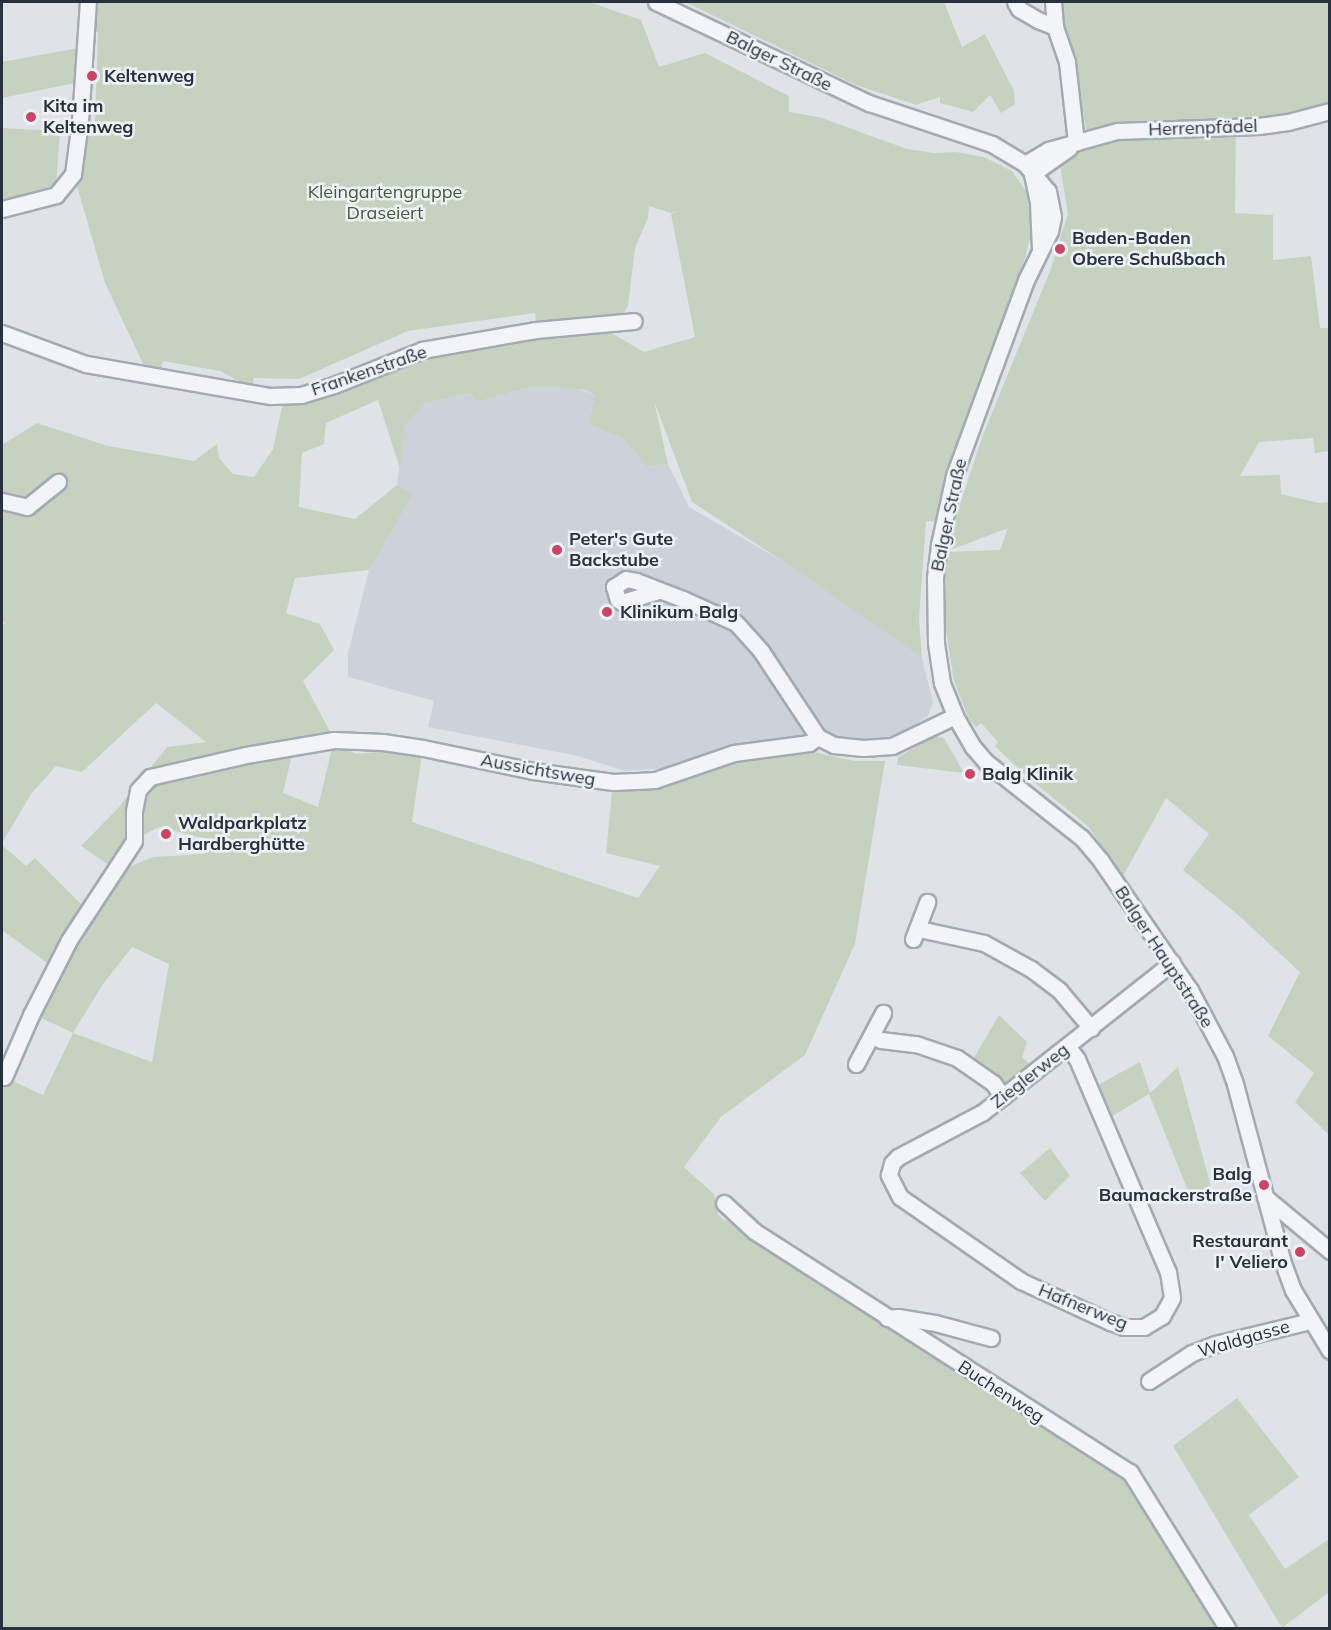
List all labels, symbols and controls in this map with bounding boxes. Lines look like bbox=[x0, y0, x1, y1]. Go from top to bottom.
street label: Balger Straße bbox=[723, 26, 835, 96]
place label: Keltenweg bbox=[104, 65, 194, 87]
marker: Keltenweg bbox=[85, 69, 99, 83]
place label: Kita im Keltenweg bbox=[43, 96, 133, 138]
marker: Kita im Keltenweg bbox=[24, 110, 38, 124]
street label: Herrenpfädel bbox=[1148, 115, 1258, 141]
park label: Kleingartengruppe Draseiert bbox=[308, 182, 462, 224]
place label: Baden-Baden Obere Schußbach bbox=[1072, 228, 1226, 270]
marker: Baden-Baden Obere Schußbach bbox=[1053, 242, 1067, 256]
street label: Frankenstraße bbox=[308, 341, 430, 401]
street label: Balger Straße bbox=[926, 456, 972, 574]
place label: Peter's Gute Backstube bbox=[569, 529, 673, 572]
marker: Peter's Gute Backstube bbox=[550, 543, 564, 557]
place label: Klinikum Balg bbox=[620, 601, 738, 623]
marker: Klinikum Balg bbox=[598, 603, 616, 621]
street label: Aussichtsweg bbox=[479, 749, 597, 791]
place label: Balg Klinik bbox=[982, 763, 1073, 785]
marker: Balg Klinik bbox=[963, 767, 977, 781]
place label: Waldparkplatz Hardberghütte bbox=[178, 813, 307, 856]
marker: Waldparkplatz Hardberghütte bbox=[159, 827, 173, 841]
street label: Balger Hauptstraße bbox=[1110, 882, 1218, 1032]
street label: Zieglerweg bbox=[987, 1039, 1073, 1113]
place label: Balg Baumackerstraße bbox=[1099, 1164, 1252, 1206]
marker: Balg Baumackerstraße bbox=[1257, 1178, 1271, 1192]
place label: Restaurant I' Veliero bbox=[1192, 1231, 1288, 1274]
marker: Restaurant I' Veliero bbox=[1293, 1245, 1307, 1259]
street label: Hafnerweg bbox=[1035, 1279, 1131, 1335]
street label: Waldgasse bbox=[1196, 1316, 1292, 1362]
street label: Buchenweg bbox=[954, 1356, 1048, 1428]

